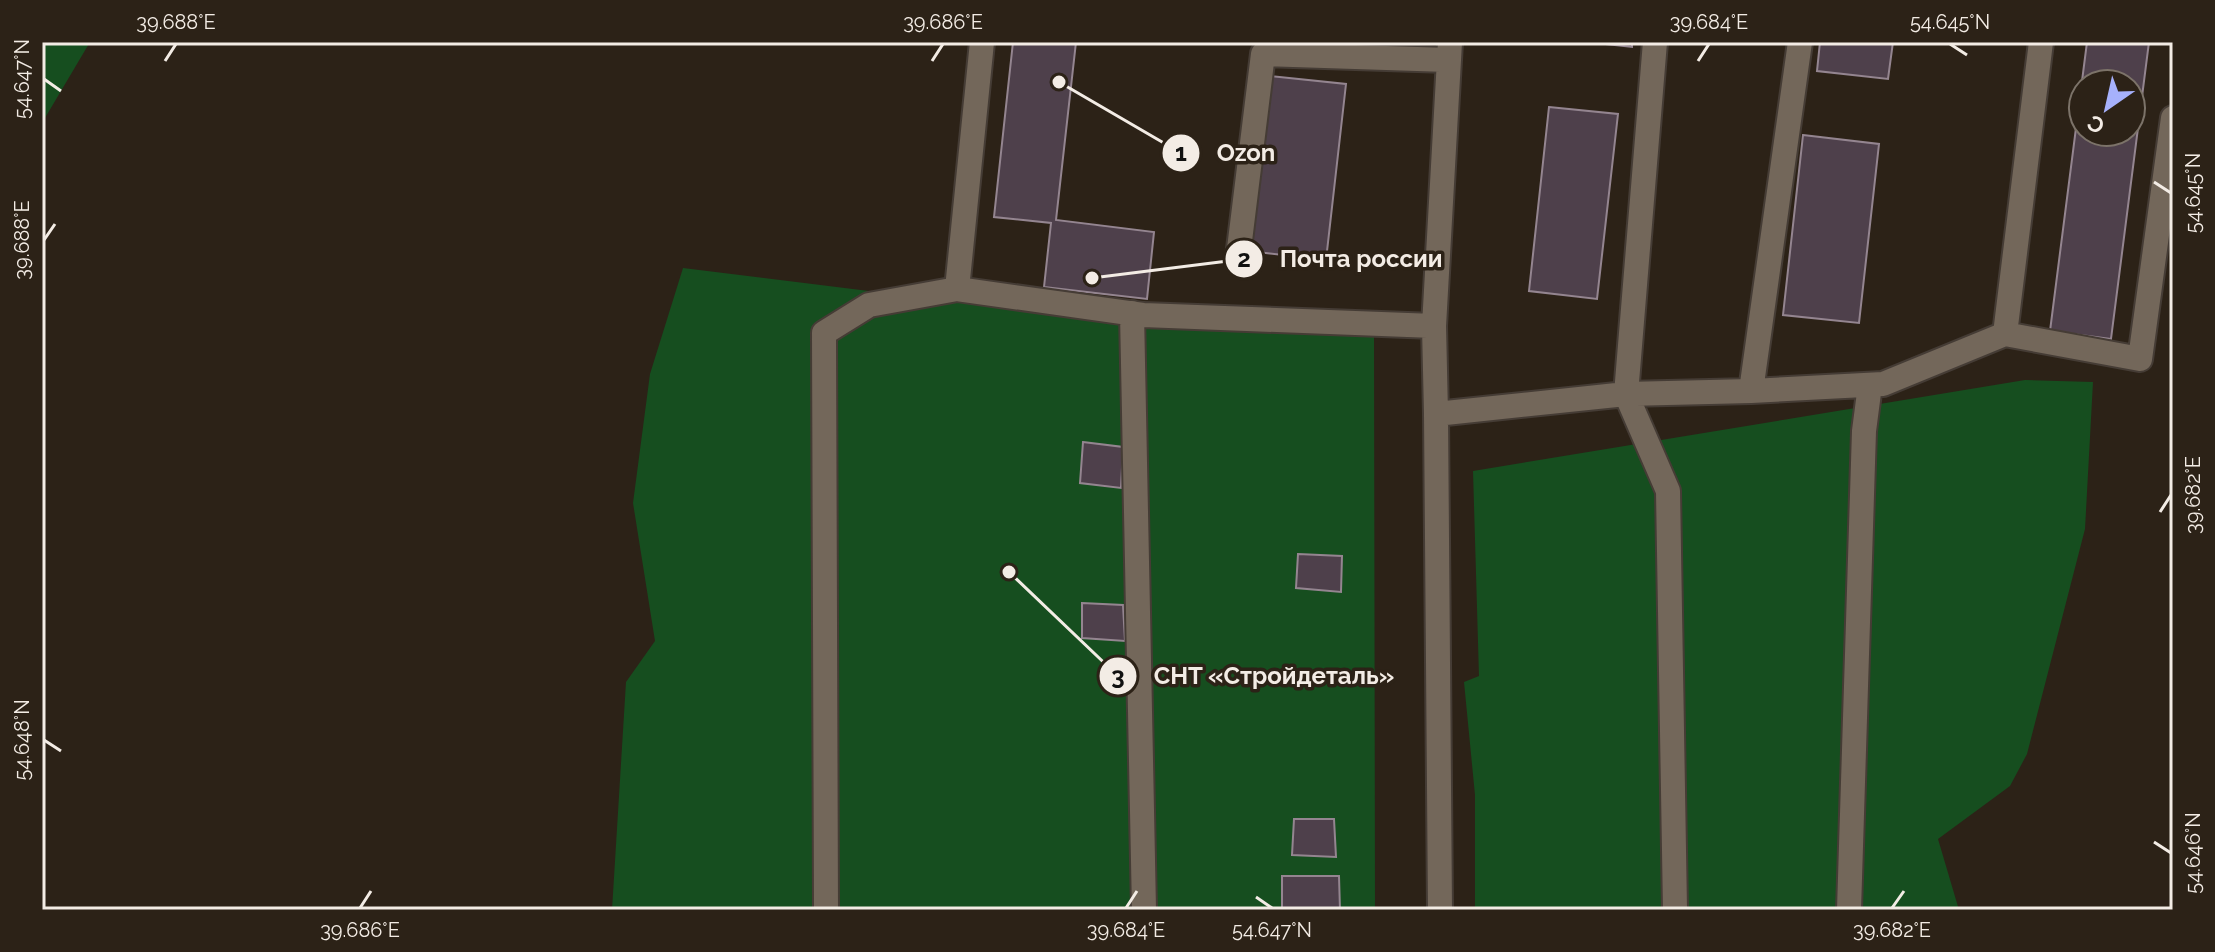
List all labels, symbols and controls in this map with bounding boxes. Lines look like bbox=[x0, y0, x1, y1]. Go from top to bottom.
text: 39.688°E bbox=[136, 10, 216, 34]
text: 39.686°E bbox=[903, 10, 983, 34]
text: 39.684°E bbox=[1670, 10, 1748, 34]
text: 54.645°N bbox=[1910, 10, 1990, 34]
text: 54.647°N bbox=[10, 39, 34, 119]
north arrow bbox=[2067, 68, 2147, 148]
text: С bbox=[2082, 110, 2109, 140]
callout: Ozon bbox=[1161, 129, 1291, 177]
text: 1 bbox=[1175, 138, 1187, 167]
text: Ozon bbox=[1217, 138, 1275, 167]
text: 54.645°N bbox=[2181, 153, 2205, 233]
text: 39.688°E bbox=[10, 200, 34, 280]
callout: Почта россии bbox=[1224, 235, 1459, 283]
text: 2 bbox=[1237, 244, 1251, 273]
text: Почта россии bbox=[1280, 244, 1442, 273]
text: 39.682°E bbox=[2181, 456, 2205, 534]
callout: СНТ «Стройдеталь» bbox=[1098, 652, 1411, 700]
text: 3 bbox=[1111, 661, 1125, 690]
text: СНТ «Стройдеталь» bbox=[1154, 661, 1394, 690]
text: 54.648°N bbox=[10, 699, 34, 781]
text: 54.646°N bbox=[2181, 812, 2205, 894]
text: 39.686°E bbox=[320, 918, 400, 942]
text: 39.684°E bbox=[1087, 918, 1165, 942]
text: 54.647°N bbox=[1232, 918, 1312, 942]
text: 39.682°E bbox=[1853, 918, 1931, 942]

